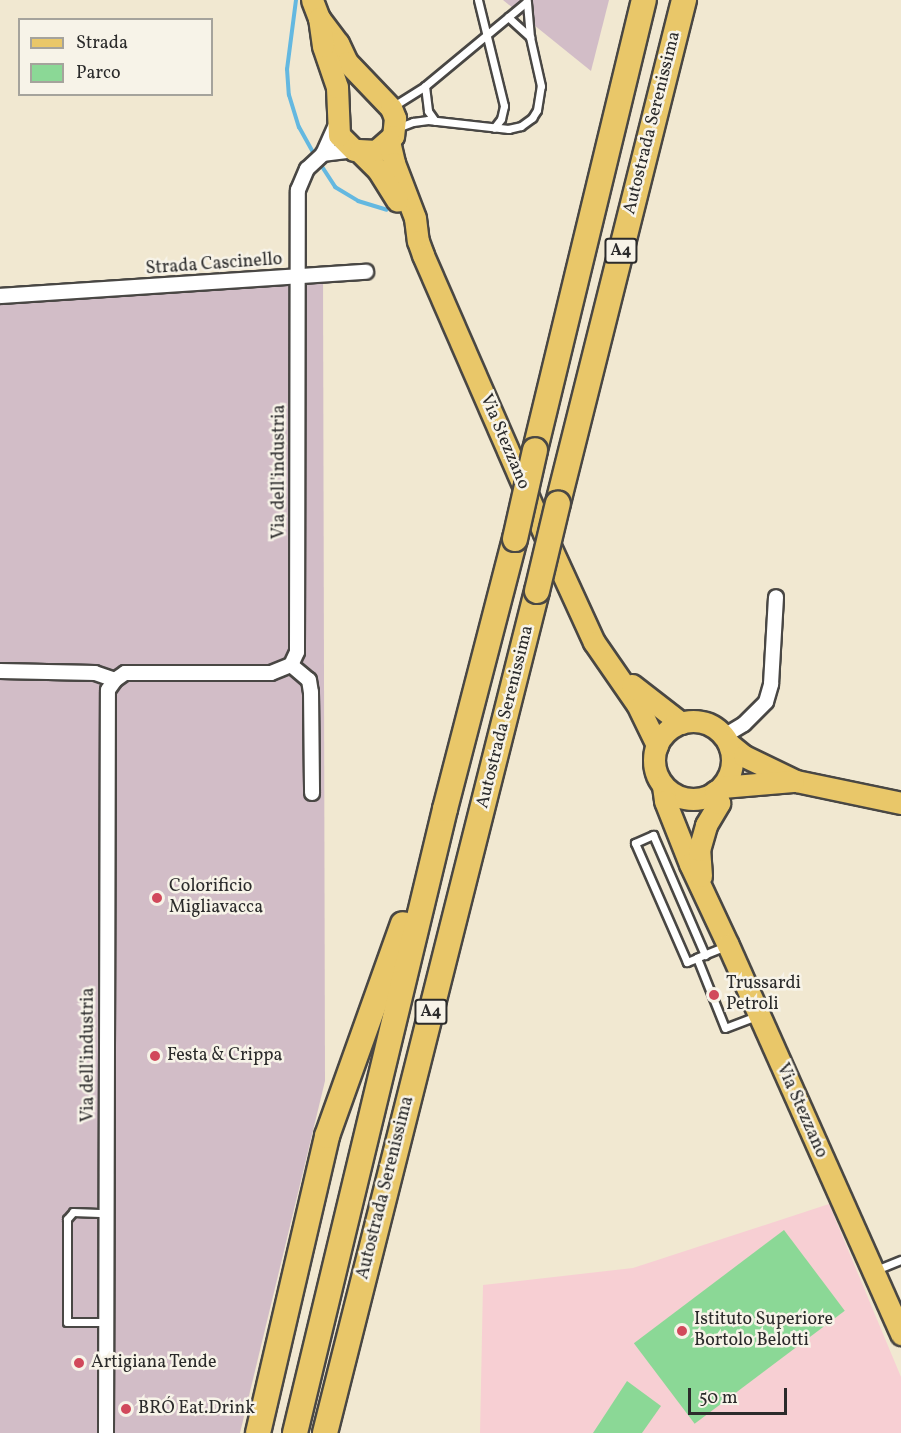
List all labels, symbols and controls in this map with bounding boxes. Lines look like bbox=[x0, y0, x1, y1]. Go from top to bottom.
legend bbox=[18, 18, 213, 96]
street label: Autostrada Serenissima bbox=[620, 29, 686, 217]
text: Strada bbox=[76, 31, 128, 56]
text: Parco bbox=[76, 61, 121, 86]
road number: A4 bbox=[603, 238, 639, 264]
street label: Strada Cascinello bbox=[145, 249, 283, 281]
street label: Via Stezzano bbox=[474, 391, 534, 493]
street label: Via dell'industria bbox=[269, 405, 291, 539]
street label: Autostrada Serenissima bbox=[473, 623, 539, 811]
place label: Colorificio Migliavacca bbox=[169, 877, 263, 920]
marker: Colorificio Migliavacca bbox=[150, 891, 164, 905]
place label: Trussardi Petroli bbox=[726, 974, 801, 1016]
street label: Via dell'industria bbox=[78, 988, 100, 1122]
marker: Trussardi Petroli bbox=[707, 988, 721, 1002]
road number: A4 bbox=[413, 999, 449, 1025]
place label: Festa & Crippa bbox=[167, 1045, 283, 1067]
marker: Festa & Crippa bbox=[148, 1049, 162, 1063]
street label: Via Stezzano bbox=[771, 1060, 831, 1162]
street label: Autostrada Serenissima bbox=[353, 1094, 419, 1282]
place label: Istituto Superiore Bortolo Belotti bbox=[694, 1310, 833, 1352]
marker: Istituto Superiore Bortolo Belotti bbox=[675, 1324, 689, 1338]
place label: Artigiana Tende bbox=[91, 1352, 217, 1374]
marker: Artigiana Tende bbox=[72, 1356, 86, 1370]
scale bar bbox=[691, 1376, 790, 1414]
text: 50 m bbox=[699, 1386, 738, 1411]
place label: BRÓ Eat.Drink bbox=[138, 1398, 255, 1420]
marker: BRÓ Eat.Drink bbox=[119, 1402, 133, 1416]

